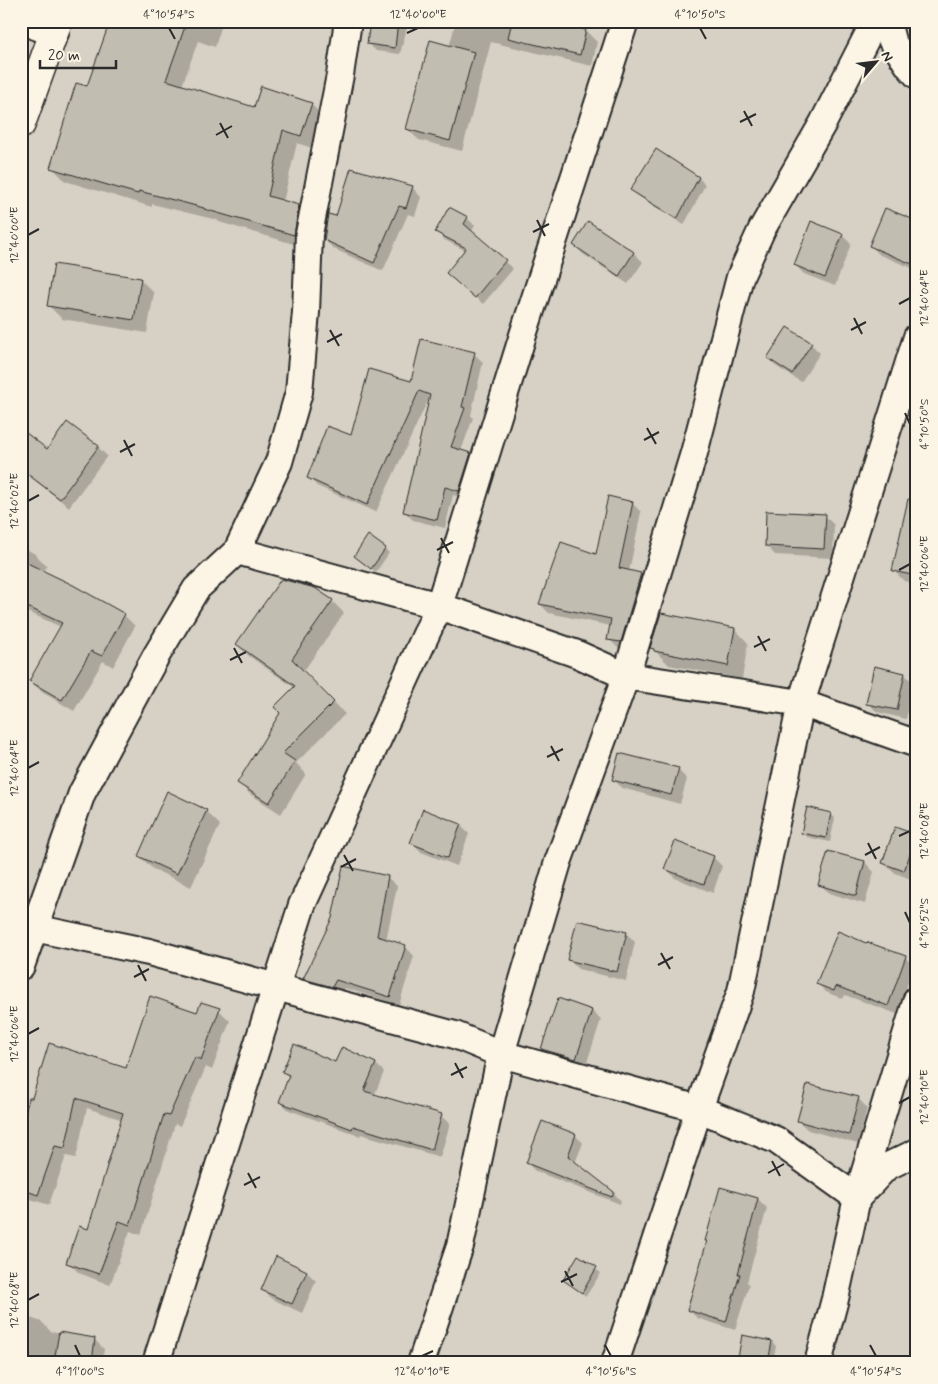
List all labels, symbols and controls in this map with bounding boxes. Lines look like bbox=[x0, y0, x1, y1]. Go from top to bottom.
text: 4°10'54"S bbox=[143, 7, 195, 23]
text: 12°40'00"E bbox=[389, 7, 447, 23]
text: 4°10'50"S bbox=[675, 7, 726, 23]
scale bar bbox=[40, 38, 116, 70]
north arrow bbox=[850, 38, 900, 88]
text: 20 m bbox=[48, 46, 80, 66]
text: N bbox=[876, 48, 897, 65]
text: 12°40'00"E bbox=[7, 206, 23, 264]
text: 12°40'04"E bbox=[917, 269, 933, 327]
text: 4°10'50"S bbox=[917, 398, 933, 449]
text: 12°40'02"E bbox=[7, 473, 23, 529]
text: 12°40'06"E bbox=[917, 536, 933, 592]
text: 12°40'04"E bbox=[7, 739, 23, 797]
text: 12°40'08"E bbox=[917, 803, 933, 859]
text: 4°10'52"S bbox=[917, 897, 933, 948]
text: 12°40'06"E bbox=[7, 1006, 23, 1062]
text: 12°40'10"E bbox=[917, 1069, 933, 1125]
text: 12°40'08"E bbox=[7, 1272, 23, 1328]
text: 4°11'00"S bbox=[56, 1364, 105, 1380]
text: 12°40'10"E bbox=[394, 1364, 450, 1380]
text: 4°10'56"S bbox=[586, 1364, 637, 1380]
text: 4°10'54"S bbox=[850, 1364, 902, 1380]

